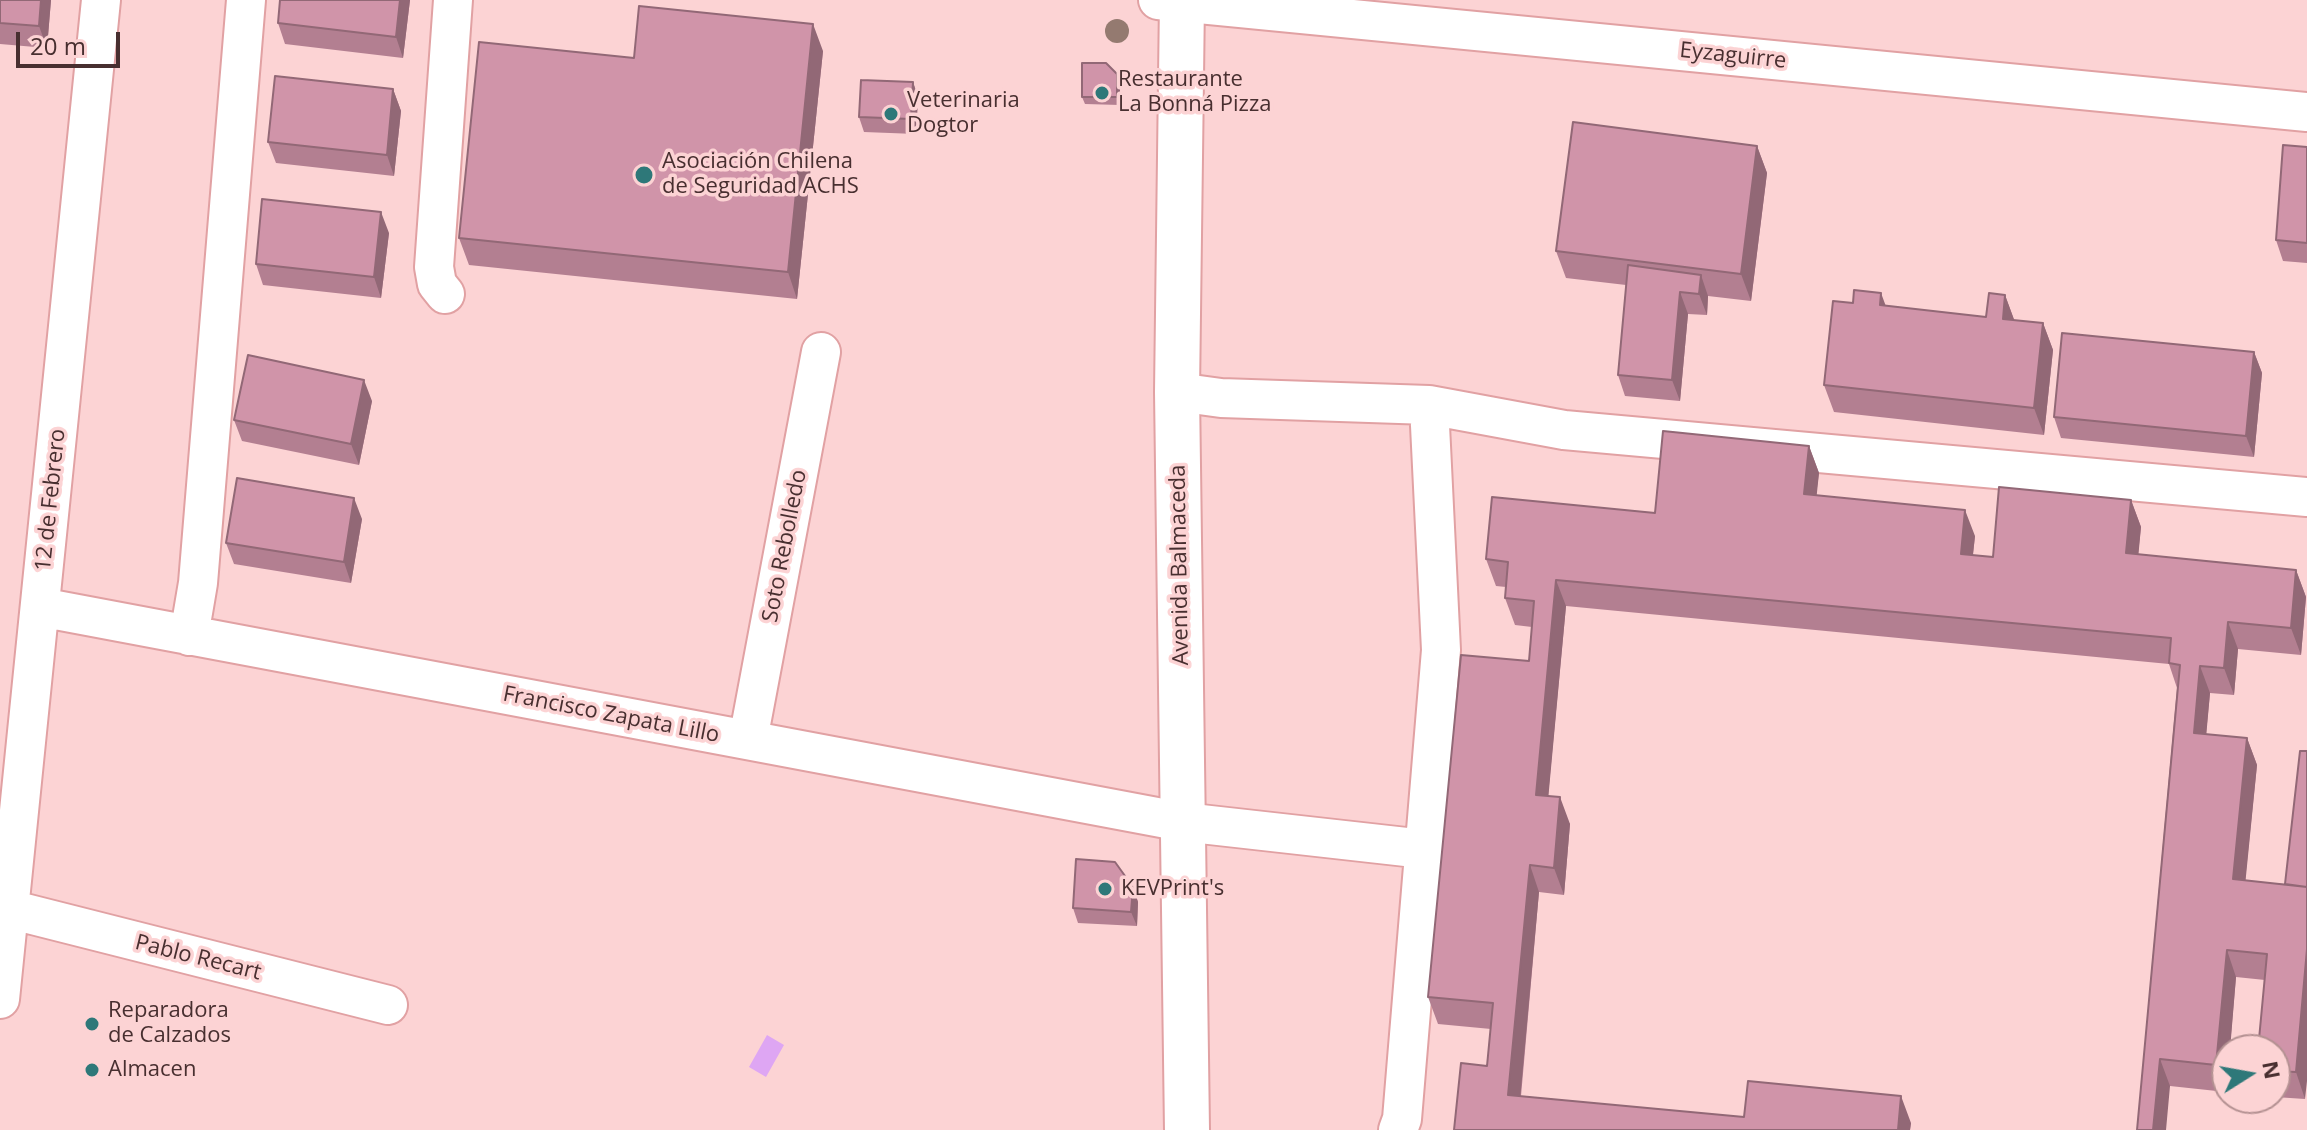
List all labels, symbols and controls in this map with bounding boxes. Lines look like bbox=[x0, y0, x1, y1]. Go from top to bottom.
scale bar bbox=[20, 16, 124, 66]
text: 20 m bbox=[30, 29, 86, 62]
street label: Eyzaguirre bbox=[1678, 37, 1788, 75]
place label: Restaurante La Bonná Pizza bbox=[1118, 67, 1271, 118]
marker: Restaurante La Bonná Pizza bbox=[1093, 84, 1111, 102]
place label: Veterinaria Dogtor bbox=[907, 88, 1020, 140]
marker: Veterinaria Dogtor bbox=[882, 105, 900, 123]
place label: Asociación Chilena de Seguridad ACHS bbox=[662, 149, 859, 200]
marker: Asociación Chilena de Seguridad ACHS bbox=[633, 164, 655, 186]
street label: 12 de Febrero bbox=[30, 427, 72, 573]
street label: Avenida Balmaceda bbox=[1165, 464, 1195, 666]
street label: Soto Rebolledo bbox=[757, 467, 813, 625]
street label: Francisco Zapata Lillo bbox=[501, 681, 721, 749]
place label: KEVPrint's bbox=[1121, 876, 1224, 902]
marker: KEVPrint's bbox=[1096, 880, 1114, 898]
street label: Pablo Recart bbox=[132, 930, 264, 986]
place label: Reparadora de Calzados bbox=[108, 998, 231, 1050]
marker: Reparadora de Calzados bbox=[83, 1015, 101, 1033]
north arrow bbox=[2211, 1034, 2291, 1114]
place label: Almacen bbox=[108, 1057, 196, 1083]
text: N bbox=[2256, 1058, 2289, 1081]
marker: Almacen bbox=[83, 1061, 101, 1079]

